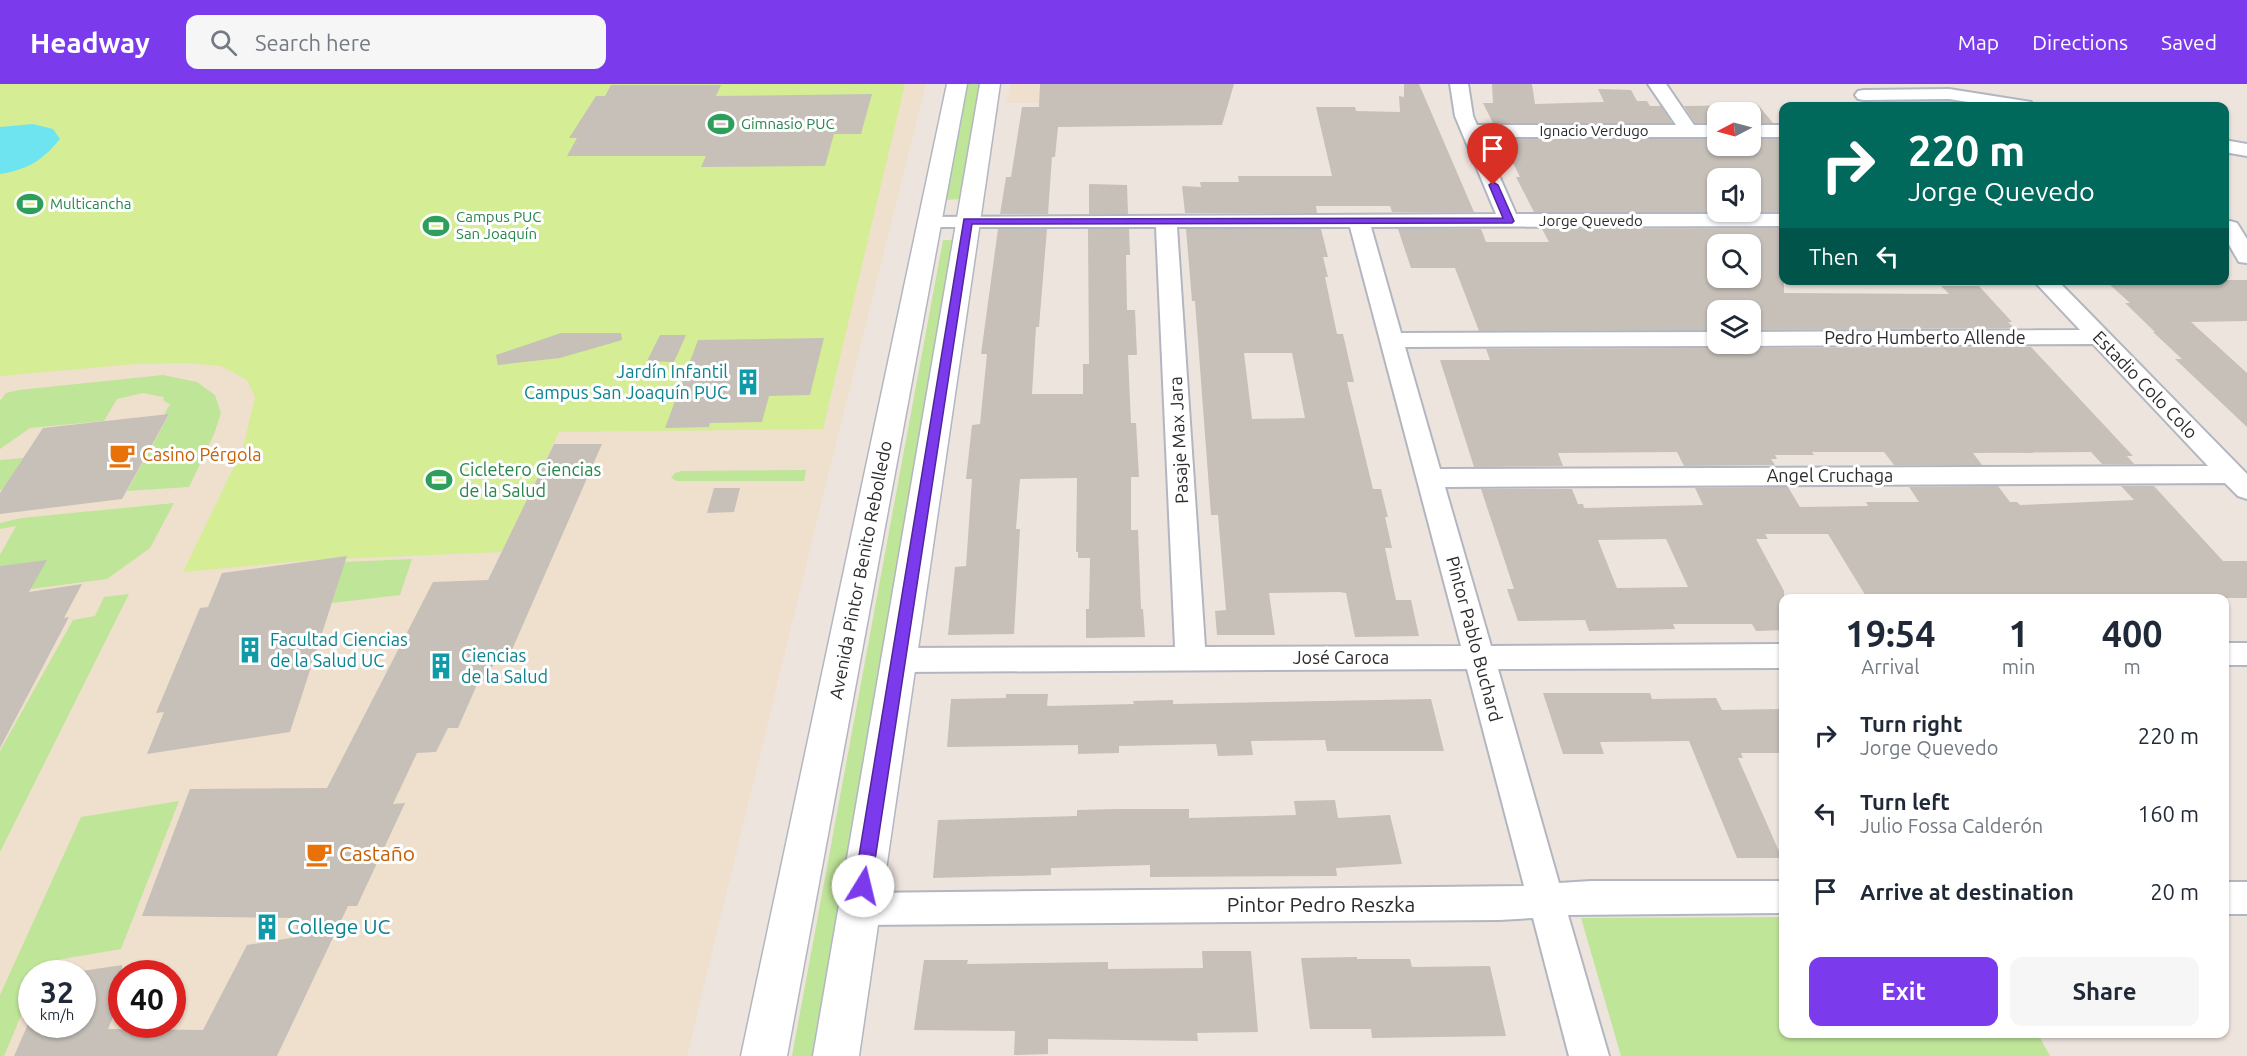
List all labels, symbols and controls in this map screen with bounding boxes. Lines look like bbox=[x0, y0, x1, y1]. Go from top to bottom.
search box bbox=[186, 15, 606, 69]
icon: search bbox=[207, 26, 240, 59]
text: Headway bbox=[30, 27, 150, 58]
text: Search here bbox=[255, 30, 371, 55]
text: Map bbox=[1958, 30, 1999, 54]
text: Directions bbox=[2032, 30, 2128, 54]
text: Saved bbox=[2161, 30, 2217, 54]
north arrow bbox=[1707, 102, 1761, 156]
map controls bbox=[1707, 102, 1761, 354]
sports icon: Gimnasio PUC bbox=[706, 109, 736, 139]
place label: Gimnasio PUC bbox=[741, 115, 835, 132]
street label: Ignacio Verdugo bbox=[1539, 122, 1649, 139]
pin bbox=[1467, 123, 1518, 185]
icon: right bbox=[1809, 126, 1887, 204]
text: 220 m bbox=[1908, 127, 2025, 174]
icon: arrive bbox=[1476, 132, 1509, 165]
button: sound bbox=[1707, 168, 1761, 222]
text: Jorge Quevedo bbox=[1908, 176, 2095, 206]
sports icon: Multicancha bbox=[15, 189, 45, 219]
place label: Multicancha bbox=[50, 195, 132, 212]
place label: Campus PUC San Joaquín bbox=[456, 208, 542, 242]
sports icon: Campus PUC San Joaquín bbox=[421, 211, 451, 241]
street label: Jorge Quevedo bbox=[1539, 212, 1643, 229]
button: search bbox=[1707, 234, 1761, 288]
icon: left bbox=[1871, 240, 1904, 273]
text: Then bbox=[1809, 244, 1859, 269]
button: layers bbox=[1707, 300, 1761, 354]
street label: Estadio Colo Colo bbox=[2089, 326, 2202, 442]
street label: Pedro Humberto Allende bbox=[1824, 327, 2026, 347]
place label: Jardín Infantil Campus San Joaquín PUC bbox=[524, 361, 728, 402]
building icon: Jardín Infantil Campus San Joaquín PUC bbox=[733, 367, 763, 397]
street label: Pasaje Max Jara bbox=[1165, 376, 1191, 504]
street label: Avenida Pintor Benito Rebolledo bbox=[825, 439, 895, 701]
cafe icon: Casino Pérgola bbox=[107, 440, 137, 470]
place label: Casino Pérgola bbox=[142, 444, 261, 464]
place label: Cicletero Ciencias de la Salud bbox=[459, 459, 601, 500]
sports icon: Cicletero Ciencias de la Salud bbox=[424, 465, 454, 495]
street label: Angel Cruchaga bbox=[1767, 465, 1893, 485]
street label: Pintor Pablo Buchard bbox=[1443, 554, 1507, 724]
text: 19:54 bbox=[1845, 613, 1935, 654]
text: 1 bbox=[2008, 613, 2029, 654]
text: 400 bbox=[2102, 613, 2163, 654]
place label: Facultad Ciencias de la Salud UC bbox=[270, 629, 408, 670]
building icon: Facultad Ciencias de la Salud UC bbox=[235, 635, 265, 665]
place label: Ciencias de la Salud bbox=[461, 645, 548, 686]
street label: José Caroca bbox=[1293, 647, 1389, 667]
building icon: Ciencias de la Salud bbox=[426, 651, 456, 681]
text: Arrival bbox=[1861, 655, 1920, 678]
text: min bbox=[2002, 655, 2035, 678]
text: m bbox=[2124, 655, 2141, 678]
text: Turn right bbox=[1860, 711, 1962, 736]
icon: right bbox=[1809, 719, 1842, 752]
text: 220 m bbox=[2138, 723, 2199, 748]
text: Jorge Quevedo bbox=[1860, 736, 1998, 759]
text: Turn left bbox=[1860, 789, 1950, 814]
icon: left bbox=[1809, 797, 1842, 830]
text: 160 m bbox=[2138, 801, 2199, 826]
text: Julio Fossa Calderón bbox=[1860, 814, 2043, 837]
cafe icon: Castaño bbox=[304, 839, 334, 869]
place label: Castaño bbox=[339, 841, 415, 865]
position arrow bbox=[831, 854, 895, 918]
icon: arrive bbox=[1809, 875, 1842, 908]
text: Arrive at destination bbox=[1860, 879, 2074, 904]
text: 20 m bbox=[2150, 879, 2199, 904]
street label: Pintor Pedro Reszka bbox=[1227, 892, 1415, 916]
building icon: College UC bbox=[252, 912, 282, 942]
place label: College UC bbox=[287, 914, 391, 938]
button: Exit bbox=[1809, 957, 1998, 1026]
button: Share bbox=[2010, 957, 2199, 1026]
speed limit sign: 40 bbox=[108, 960, 186, 1038]
text: 32 bbox=[40, 975, 74, 1009]
text: km/h bbox=[40, 1006, 74, 1023]

